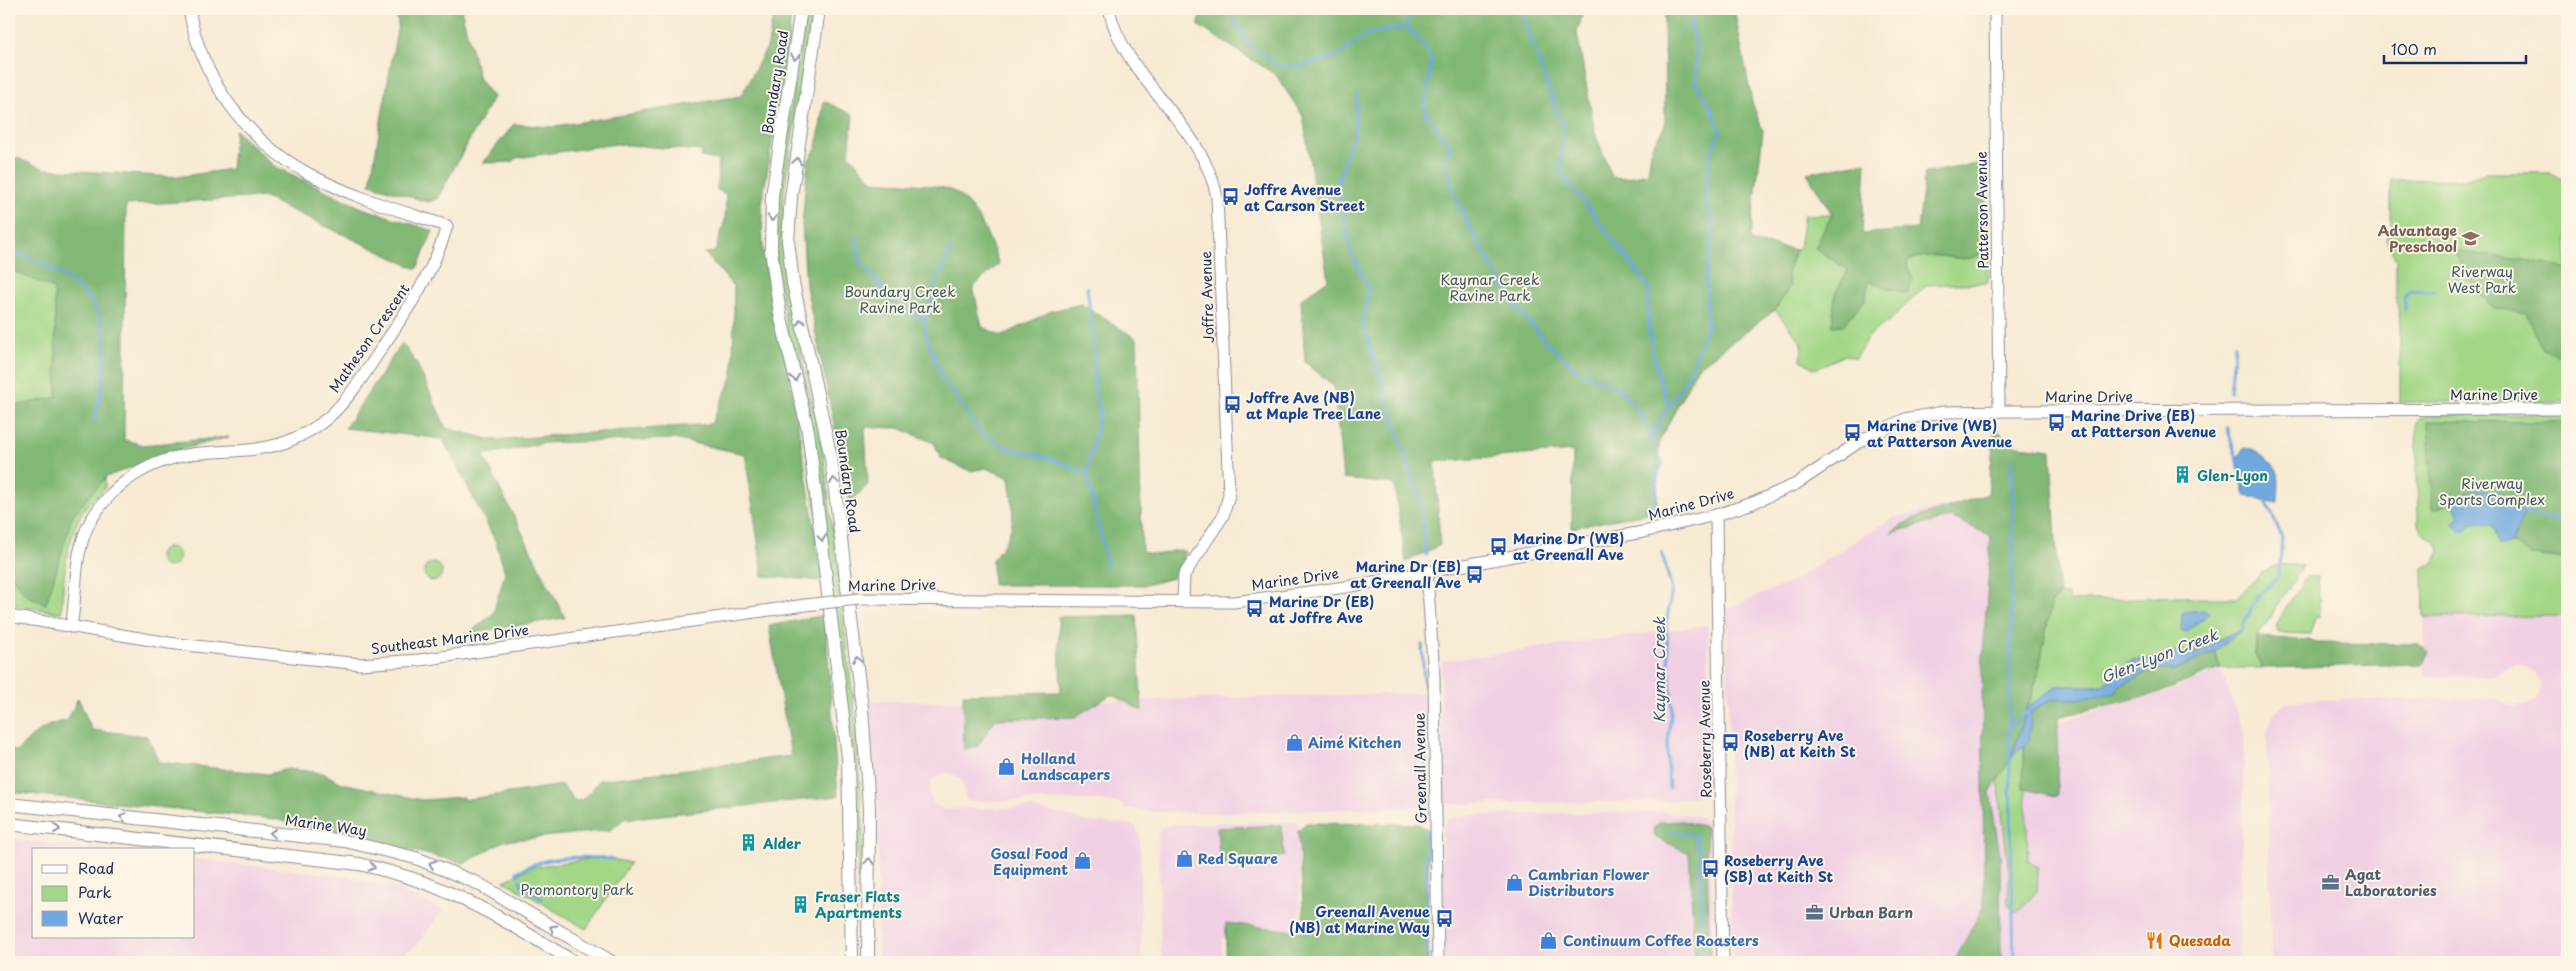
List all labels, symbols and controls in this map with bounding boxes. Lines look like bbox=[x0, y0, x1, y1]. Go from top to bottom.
street label: Boundary Road bbox=[756, 29, 794, 135]
scale bar bbox=[2384, 32, 2526, 64]
text: 100 m bbox=[2391, 37, 2437, 60]
one-way arrow bbox=[790, 53, 801, 61]
street label: Patterson Avenue bbox=[1970, 151, 1994, 269]
one-way arrow bbox=[791, 157, 801, 165]
place label: Joffre Avenue at Carson Street bbox=[1244, 179, 1365, 216]
bus stop icon: Joffre Avenue at Carson Street bbox=[1220, 187, 1240, 207]
one-way arrow bbox=[766, 214, 777, 222]
place label: Advantage Preschool bbox=[2378, 220, 2457, 257]
school or university icon: Advantage Preschool bbox=[2461, 228, 2481, 248]
street label: Joffre Avenue bbox=[1195, 250, 1219, 343]
park label: Riverway West Park bbox=[2448, 261, 2517, 298]
park label: Kaymar Creek Ravine Park bbox=[1441, 269, 1540, 306]
street label: Matheson Crescent bbox=[324, 279, 415, 397]
park label: Boundary Creek Ravine Park bbox=[844, 281, 956, 318]
one-way arrow bbox=[796, 317, 807, 326]
one-way arrow bbox=[789, 373, 800, 382]
street label: Marine Drive bbox=[2450, 384, 2538, 405]
street label: Marine Drive bbox=[2045, 386, 2133, 407]
place label: Joffre Ave (NB) at Maple Tree Lane bbox=[1246, 387, 1381, 424]
bus stop icon: Joffre Ave (NB) at Maple Tree Lane bbox=[1222, 395, 1242, 415]
place label: Marine Drive (EB) at Patterson Avenue bbox=[2071, 405, 2217, 442]
bus stop icon: Marine Drive (EB) at Patterson Avenue bbox=[2047, 413, 2067, 433]
place label: Marine Drive (WB) at Patterson Avenue bbox=[1867, 415, 2013, 452]
bus stop icon: Marine Drive (WB) at Patterson Avenue bbox=[1843, 423, 1863, 443]
street label: Boundary Road bbox=[830, 428, 866, 534]
building icon: Glen-Lyon bbox=[2173, 465, 2193, 485]
place label: Glen-Lyon bbox=[2197, 465, 2268, 486]
park label: Riverway Sports Complex bbox=[2439, 473, 2545, 510]
one-way arrow bbox=[829, 477, 839, 485]
street label: Marine Drive bbox=[1646, 482, 1736, 526]
place label: Marine Dr (WB) at Greenall Ave bbox=[1513, 528, 1624, 565]
one-way arrow bbox=[816, 534, 827, 542]
bus stop icon: Marine Dr (WB) at Greenall Ave bbox=[1489, 536, 1509, 556]
place label: Marine Dr (EB) at Greenall Ave bbox=[1350, 556, 1461, 593]
street label: Marine Drive bbox=[1250, 562, 1340, 596]
bus stop icon: Marine Dr (EB) at Greenall Ave bbox=[1465, 564, 1485, 584]
street label: Marine Drive bbox=[848, 574, 936, 596]
place label: Marine Dr (EB) at Joffre Ave bbox=[1269, 591, 1374, 628]
bus stop icon: Marine Dr (EB) at Joffre Ave bbox=[1245, 599, 1265, 619]
water label: Kaymar Creek bbox=[1647, 616, 1670, 723]
street label: Southeast Marine Drive bbox=[370, 619, 530, 659]
water label: Glen-Lyon Creek bbox=[2097, 622, 2222, 688]
one-way arrow bbox=[852, 655, 863, 663]
street label: Roseberry Avenue bbox=[1693, 679, 1717, 798]
street label: Greenall Avenue bbox=[1409, 712, 1431, 824]
place label: Roseberry Ave (NB) at Keith St bbox=[1744, 725, 1856, 762]
shop icon: Aimé Kitchen bbox=[1284, 732, 1304, 752]
place label: Aimé Kitchen bbox=[1308, 732, 1401, 753]
bus stop icon: Roseberry Ave (NB) at Keith St bbox=[1720, 733, 1740, 753]
place label: Holland Landscapers bbox=[1021, 748, 1110, 785]
shop icon: Holland Landscapers bbox=[997, 756, 1017, 776]
street label: Marine Way bbox=[284, 809, 368, 841]
one-way arrow bbox=[118, 812, 126, 823]
one-way arrow bbox=[54, 824, 62, 835]
one-way arrow bbox=[269, 828, 277, 839]
building icon: Alder bbox=[739, 833, 759, 853]
place label: Alder bbox=[762, 833, 802, 854]
place label: Gosal Food Equipment bbox=[991, 843, 1068, 880]
legend bbox=[32, 848, 195, 938]
shop icon: Red Square bbox=[1174, 848, 1194, 868]
place label: Red Square bbox=[1198, 848, 1278, 869]
place label: Roseberry Ave (SB) at Keith St bbox=[1724, 850, 1834, 887]
shop icon: Gosal Food Equipment bbox=[1072, 851, 1092, 871]
text: Road bbox=[78, 856, 114, 879]
one-way arrow bbox=[864, 857, 874, 864]
bus stop icon: Roseberry Ave (SB) at Keith St bbox=[1700, 858, 1720, 878]
one-way arrow bbox=[428, 860, 437, 870]
one-way arrow bbox=[367, 861, 376, 872]
place label: Cambrian Flower Distributors bbox=[1528, 864, 1650, 901]
place label: Agat Laboratories bbox=[2345, 864, 2437, 901]
shop icon: Cambrian Flower Distributors bbox=[1504, 872, 1524, 892]
office icon: Agat Laboratories bbox=[2321, 872, 2341, 892]
park label: Promontory Park bbox=[520, 879, 634, 900]
text: Park bbox=[78, 880, 112, 903]
place label: Fraser Flats Apartments bbox=[815, 886, 902, 923]
building icon: Fraser Flats Apartments bbox=[791, 894, 811, 914]
place label: Greenall Avenue (NB) at Marine Way bbox=[1289, 901, 1430, 938]
office icon: Urban Barn bbox=[1805, 902, 1825, 922]
place label: Urban Barn bbox=[1829, 902, 1913, 923]
text: Water bbox=[78, 906, 123, 929]
bus stop icon: Greenall Avenue (NB) at Marine Way bbox=[1434, 909, 1454, 929]
one-way arrow bbox=[550, 924, 559, 934]
shop icon: Continuum Coffee Roasters bbox=[1539, 930, 1559, 950]
place label: Continuum Coffee Roasters bbox=[1563, 930, 1759, 951]
restaurant icon: Quesada bbox=[2145, 930, 2165, 950]
place label: Quesada bbox=[2169, 930, 2231, 951]

